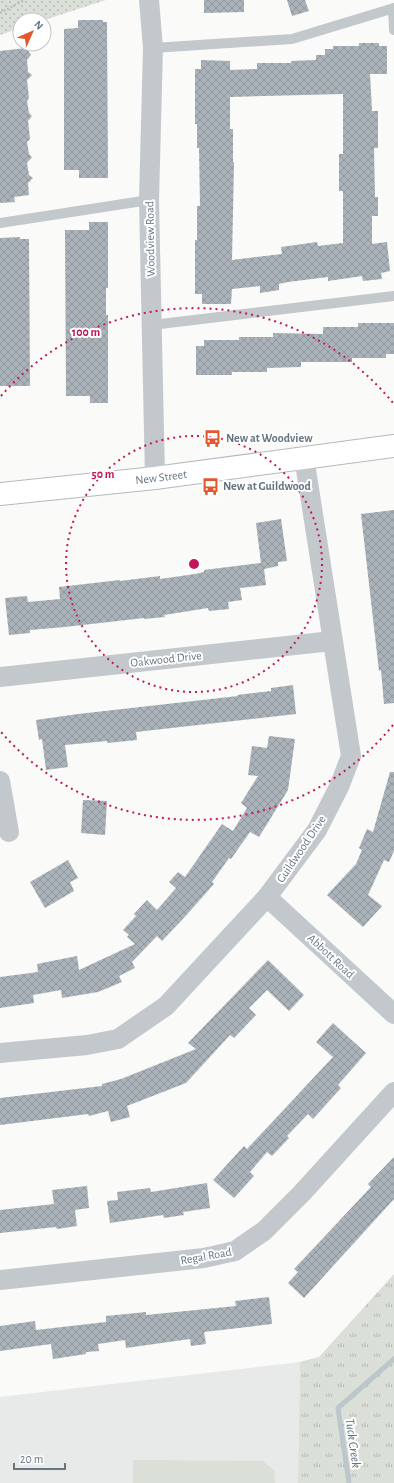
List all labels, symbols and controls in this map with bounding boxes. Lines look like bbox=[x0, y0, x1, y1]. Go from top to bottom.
north arrow bbox=[12, 12, 52, 52]
text: N bbox=[32, 19, 45, 32]
street label: Woodview Road bbox=[143, 201, 157, 277]
text: 100 m bbox=[72, 326, 100, 338]
bus stop icon: New at Woodview bbox=[203, 428, 223, 448]
place label: New at Woodview bbox=[226, 432, 313, 444]
text: 50 m bbox=[92, 468, 115, 480]
street label: New Street bbox=[135, 468, 188, 486]
bus stop icon: New at Guildwood bbox=[200, 476, 220, 496]
place label: New at Guildwood bbox=[223, 480, 312, 492]
centre of rings bbox=[187, 557, 201, 571]
street label: Oakwood Drive bbox=[130, 649, 202, 669]
street label: Guildwood Drive bbox=[274, 813, 328, 885]
street label: Abbott Road bbox=[305, 932, 357, 980]
street label: Regal Road bbox=[180, 1246, 232, 1266]
water label: Tuck Creek bbox=[343, 1418, 362, 1469]
scale bar bbox=[14, 1445, 65, 1471]
text: 20 m bbox=[20, 1453, 43, 1465]

